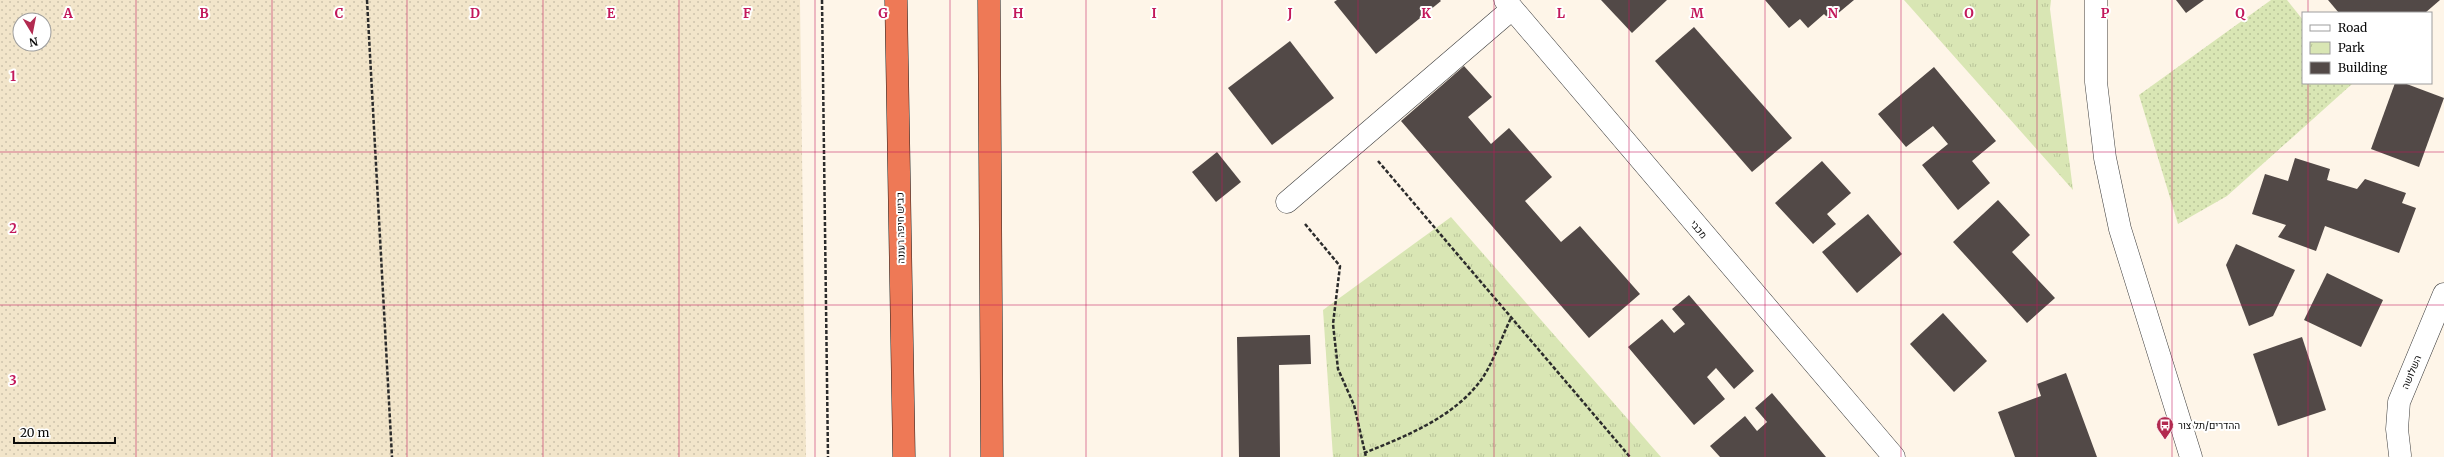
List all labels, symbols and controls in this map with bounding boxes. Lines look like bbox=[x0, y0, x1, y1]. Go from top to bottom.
text: A bbox=[62, 5, 73, 22]
text: B bbox=[199, 5, 209, 22]
text: C bbox=[335, 5, 344, 22]
text: D bbox=[470, 5, 480, 22]
text: E bbox=[607, 5, 616, 22]
text: F bbox=[743, 5, 751, 22]
text: G bbox=[878, 5, 888, 22]
text: H bbox=[1013, 5, 1024, 22]
text: I bbox=[1151, 5, 1157, 22]
text: J bbox=[1286, 5, 1293, 22]
text: K bbox=[1421, 5, 1431, 22]
text: L bbox=[1557, 5, 1566, 22]
text: M bbox=[1690, 5, 1704, 22]
text: N bbox=[1828, 5, 1839, 22]
text: O bbox=[1964, 5, 1974, 22]
text: P bbox=[2101, 5, 2110, 22]
text: Q bbox=[2235, 5, 2246, 22]
north arrow bbox=[12, 12, 52, 52]
legend bbox=[2302, 12, 2432, 84]
text: Road bbox=[2338, 20, 2367, 35]
text: N bbox=[28, 34, 39, 50]
text: Park bbox=[2338, 40, 2365, 55]
text: Building bbox=[2338, 60, 2388, 75]
text: 1 bbox=[10, 68, 16, 85]
street label: כביש חיפה רעננה bbox=[893, 192, 908, 264]
street label: מכבי bbox=[1687, 217, 1710, 241]
text: 2 bbox=[9, 220, 17, 237]
street label: השלושה bbox=[2398, 353, 2424, 391]
text: 3 bbox=[9, 372, 17, 389]
bus stop icon: ההדרים/תל צור bbox=[2155, 415, 2175, 440]
scale bar bbox=[14, 419, 115, 445]
place label: ההדרים/תל צור bbox=[2178, 419, 2240, 432]
text: 20 m bbox=[20, 425, 49, 440]

